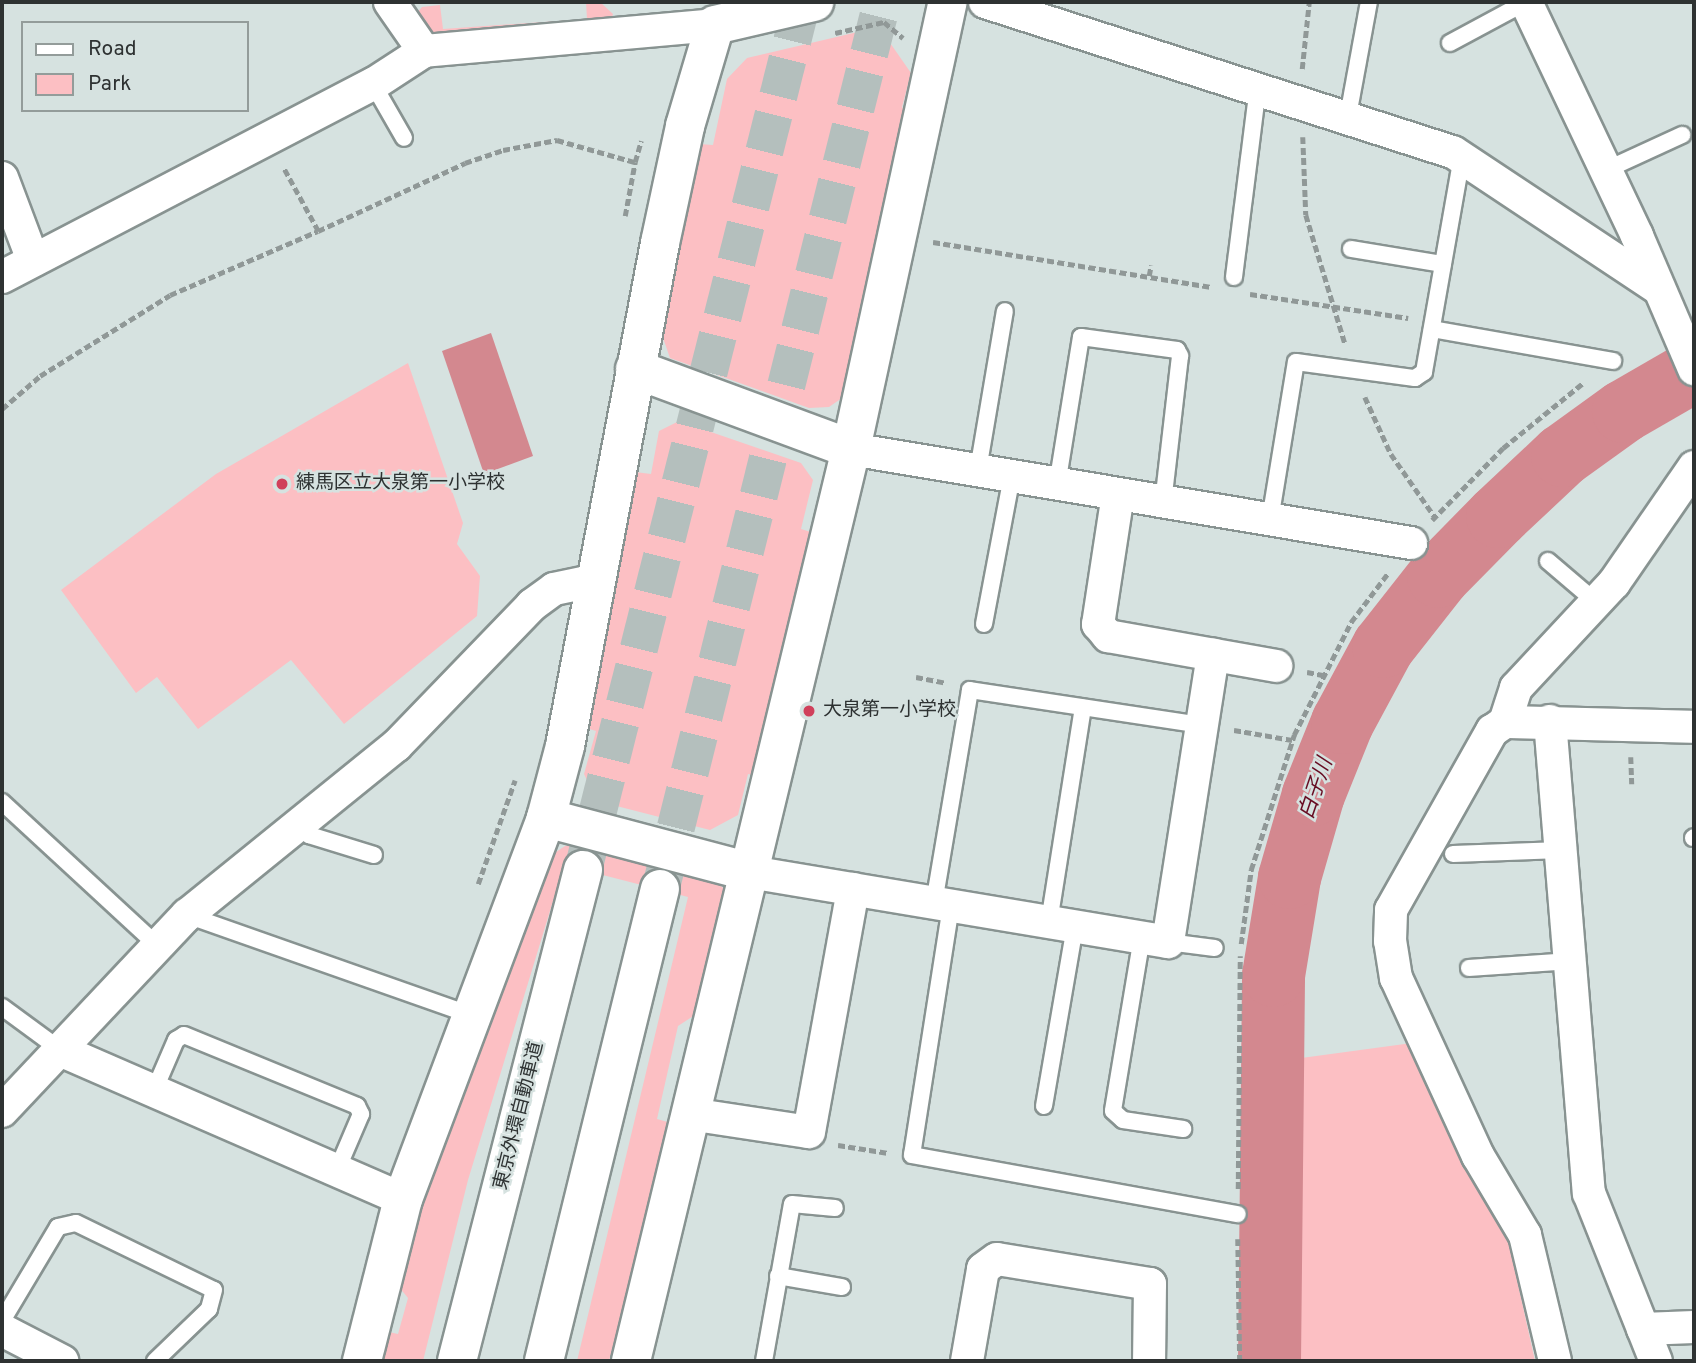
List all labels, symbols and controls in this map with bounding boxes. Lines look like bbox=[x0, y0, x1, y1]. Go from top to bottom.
legend bbox=[21, 21, 248, 112]
text: Road bbox=[88, 36, 137, 63]
text: Park bbox=[88, 71, 131, 98]
place label: 練馬区立大泉第一小学校 bbox=[296, 473, 505, 495]
marker: 練馬区立大泉第一小学校 bbox=[274, 476, 290, 492]
place label: 大泉第一小学校 bbox=[823, 700, 956, 722]
marker: 大泉第一小学校 bbox=[801, 703, 817, 719]
water label: 白子川 bbox=[1295, 755, 1339, 823]
street label: 東京外環自動車道 bbox=[491, 1039, 549, 1193]

